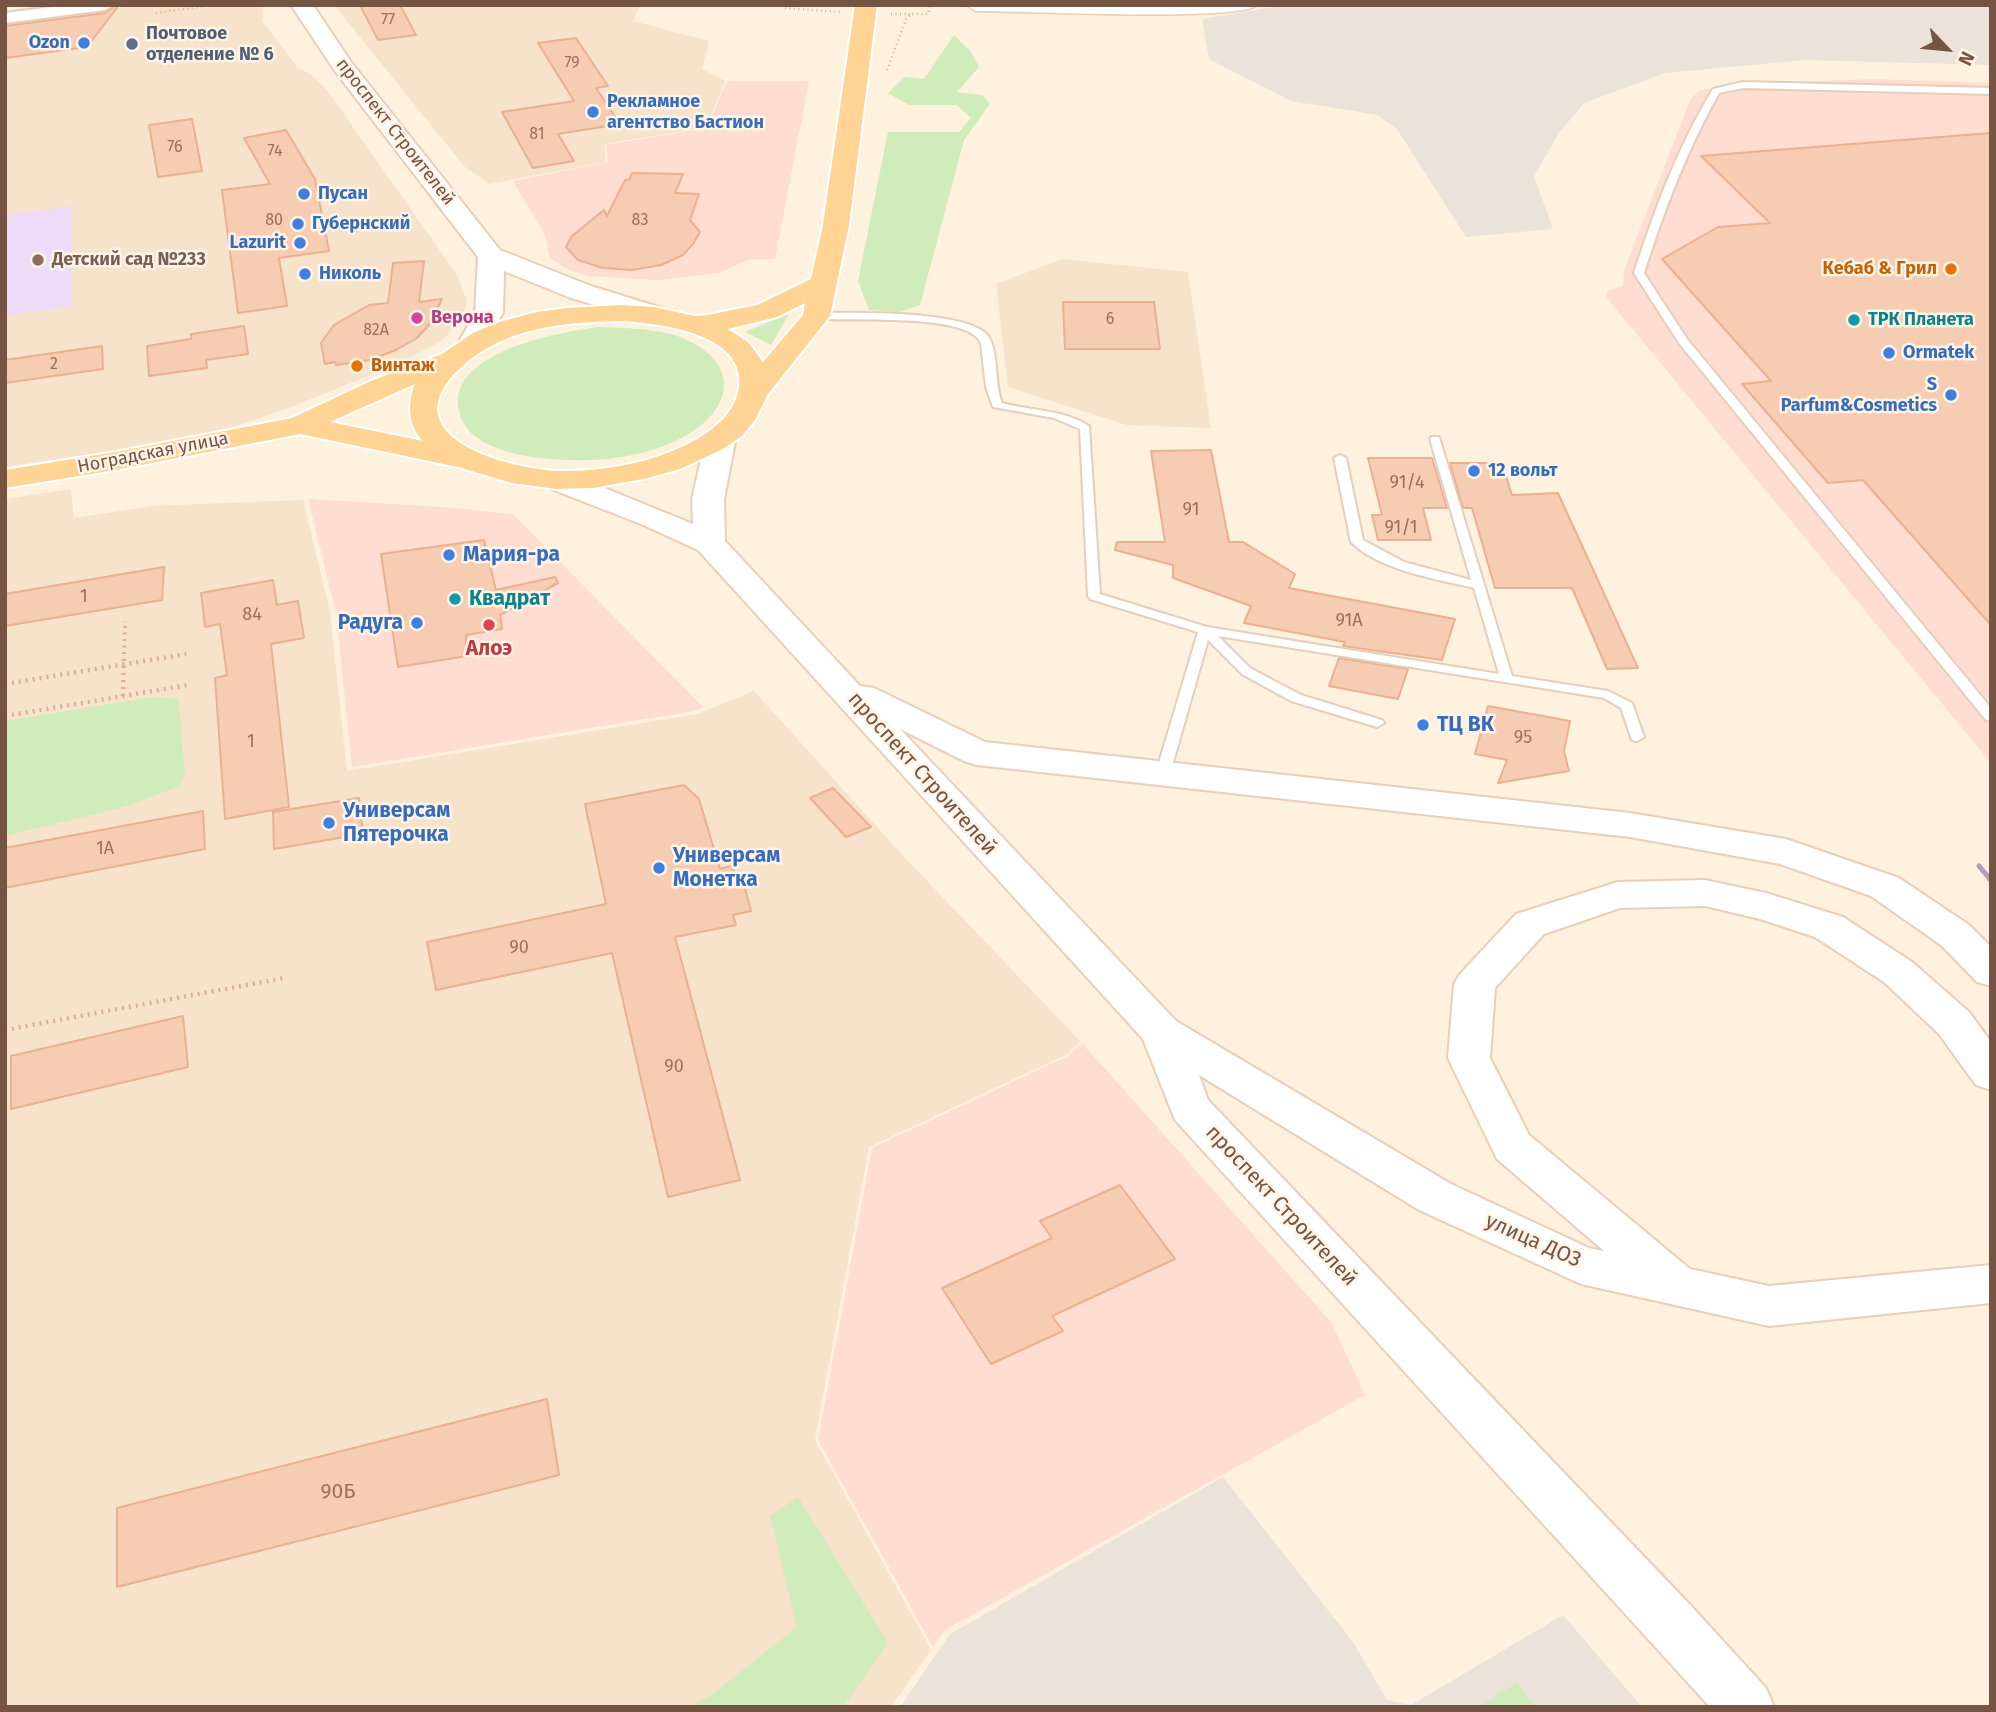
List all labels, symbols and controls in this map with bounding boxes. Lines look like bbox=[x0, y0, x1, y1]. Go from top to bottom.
house number: 77 bbox=[381, 11, 395, 31]
north arrow bbox=[1912, 14, 1982, 84]
place label: Почтовое отделение № 6 bbox=[146, 23, 274, 66]
place label: Ozon bbox=[29, 32, 70, 54]
marker: Ozon bbox=[76, 35, 92, 51]
marker: Почтовое отделение № 6 bbox=[124, 36, 140, 52]
text: N bbox=[1953, 48, 1979, 69]
street label: проспект Строителей bbox=[331, 54, 459, 210]
house number: 79 bbox=[564, 54, 580, 74]
place label: Рекламное агентство Бастион bbox=[607, 91, 764, 134]
marker: Рекламное агентство Бастион bbox=[585, 104, 601, 120]
house number: 81 bbox=[529, 125, 545, 145]
house number: 76 bbox=[167, 138, 183, 158]
house number: 74 bbox=[268, 142, 282, 162]
place label: Пусан bbox=[318, 183, 368, 205]
marker: Пусан bbox=[296, 186, 312, 202]
house number: 80 bbox=[265, 211, 283, 231]
house number: 83 bbox=[632, 211, 648, 231]
place label: Губернский bbox=[312, 213, 410, 235]
marker: Губернский bbox=[290, 216, 306, 232]
place label: Lazurit bbox=[229, 232, 286, 254]
marker: Lazurit bbox=[292, 235, 308, 251]
place label: Детский сад №233 bbox=[52, 249, 206, 271]
marker: Детский сад №233 bbox=[30, 252, 46, 268]
place label: Кeбаб & Грил bbox=[1823, 258, 1937, 280]
marker: Кeбаб & Грил bbox=[1943, 261, 1959, 277]
place label: Николь bbox=[319, 263, 381, 285]
marker: Николь bbox=[297, 266, 313, 282]
place label: Верона bbox=[431, 307, 494, 329]
place label: ТРК Планета bbox=[1868, 309, 1974, 331]
marker: Верона bbox=[409, 310, 425, 326]
house number: 6 bbox=[1106, 310, 1114, 330]
marker: ТРК Планета bbox=[1846, 312, 1862, 328]
house number: 82А bbox=[363, 321, 389, 341]
place label: Ormatek bbox=[1903, 342, 1974, 364]
marker: Ormatek bbox=[1881, 345, 1897, 361]
house number: 2 bbox=[50, 355, 58, 375]
place label: Винтаж bbox=[371, 355, 435, 377]
marker: Винтаж bbox=[349, 358, 365, 374]
place label: S Parfum&Cosmetics bbox=[1781, 374, 1937, 416]
marker: S Parfum&Cosmetics bbox=[1943, 387, 1959, 403]
street label: Ноградская улица bbox=[76, 428, 230, 478]
place label: 12 вольт bbox=[1488, 460, 1558, 482]
marker: 12 вольт bbox=[1466, 463, 1482, 479]
house number: 91/4 bbox=[1390, 472, 1424, 494]
house number: 91 bbox=[1183, 499, 1199, 521]
house number: 91/1 bbox=[1385, 517, 1417, 539]
place label: Мария-ра bbox=[463, 542, 560, 568]
marker: Мария-ра bbox=[441, 547, 457, 563]
house number: 1 bbox=[80, 586, 88, 608]
place label: Квадрат bbox=[469, 586, 550, 612]
marker: Квадрат bbox=[447, 591, 463, 607]
house number: 84 bbox=[242, 604, 262, 626]
place label: Радуга bbox=[338, 610, 403, 636]
house number: 91А bbox=[1335, 610, 1363, 632]
marker: Радуга bbox=[409, 615, 425, 631]
marker: Алоэ bbox=[481, 617, 497, 633]
place label: Алоэ bbox=[466, 636, 512, 662]
street label: проспект Строителей bbox=[842, 687, 1002, 861]
place label: ТЦ ВК bbox=[1437, 712, 1494, 738]
marker: ТЦ ВК bbox=[1415, 717, 1431, 733]
house number: 95 bbox=[1514, 727, 1532, 749]
house number: 1 bbox=[247, 731, 255, 753]
place label: Универсам Пятерочка bbox=[343, 798, 450, 848]
marker: Универсам Пятерочка bbox=[321, 815, 337, 831]
house number: 1А bbox=[96, 838, 114, 860]
place label: Универсам Монетка bbox=[673, 843, 780, 893]
marker: Универсам Монетка bbox=[651, 860, 667, 876]
house number: 90 bbox=[509, 937, 529, 959]
house number: 90 bbox=[664, 1056, 684, 1078]
street label: проспект Строителей bbox=[1200, 1120, 1362, 1292]
street label: улица ДОЗ bbox=[1481, 1209, 1585, 1273]
house number: 90Б bbox=[321, 1479, 355, 1505]

